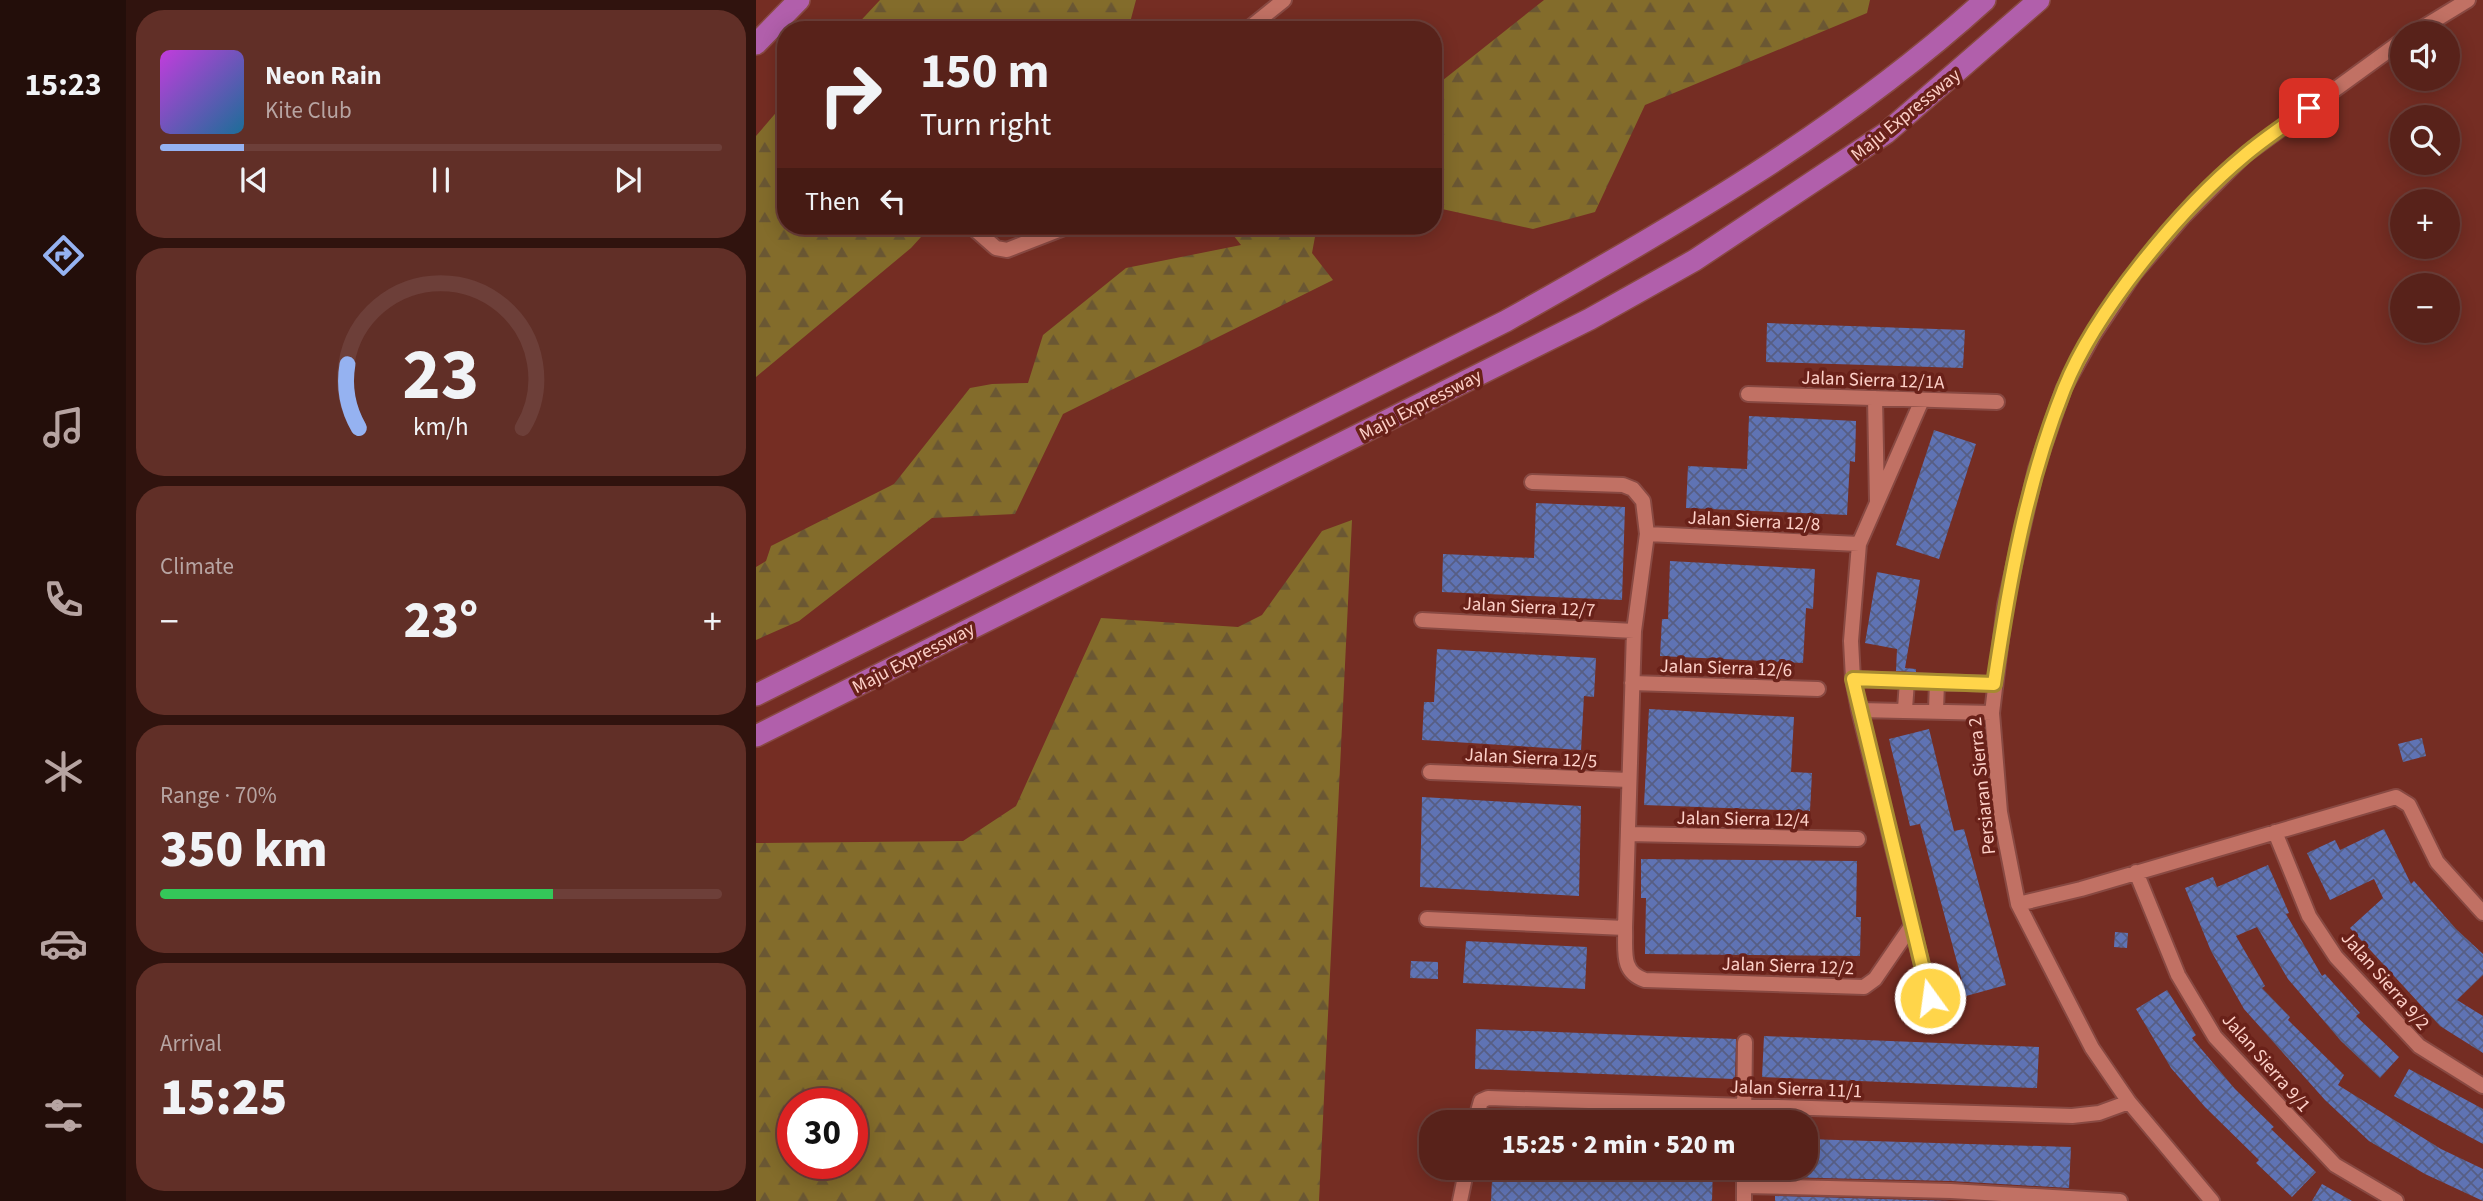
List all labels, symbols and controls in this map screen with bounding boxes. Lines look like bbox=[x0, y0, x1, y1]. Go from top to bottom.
map controls bbox=[2390, 21, 2460, 343]
button: sound bbox=[2390, 21, 2460, 91]
text: 150 m bbox=[920, 37, 1049, 107]
icon: right bbox=[805, 49, 896, 140]
text: Neon Rain bbox=[265, 57, 382, 94]
text: 15:23 bbox=[24, 62, 102, 108]
street label: Maju Expressway bbox=[1845, 62, 1967, 168]
pin bbox=[2279, 78, 2339, 138]
icon: arrive bbox=[2290, 89, 2328, 127]
text: Kite Club bbox=[265, 94, 352, 127]
text: Turn right bbox=[920, 102, 1051, 148]
button: search bbox=[2390, 105, 2460, 175]
icon: previous bbox=[235, 161, 273, 199]
icon: pause bbox=[422, 161, 460, 199]
icon: next bbox=[609, 161, 647, 199]
icon: left bbox=[874, 182, 912, 220]
text: Then bbox=[805, 183, 860, 220]
button: + bbox=[2390, 189, 2460, 259]
icon: directions bbox=[39, 231, 88, 280]
button: − bbox=[2390, 273, 2460, 343]
text: 23 bbox=[403, 324, 479, 428]
street label: Maju Expressway bbox=[1355, 363, 1487, 448]
street label: Jalan Sierra 12/1A bbox=[1801, 365, 1946, 397]
icon: music bbox=[39, 403, 88, 452]
text: km/h bbox=[413, 409, 469, 445]
street label: Jalan Sierra 12/8 bbox=[1687, 505, 1821, 538]
text: Climate bbox=[160, 550, 234, 583]
icon: phone bbox=[39, 575, 88, 624]
text: 23° bbox=[404, 584, 478, 658]
street label: Jalan Sierra 12/7 bbox=[1462, 591, 1596, 624]
text: − bbox=[160, 595, 179, 649]
text: + bbox=[703, 595, 722, 649]
street label: Maju Expressway bbox=[848, 616, 980, 701]
street label: Jalan Sierra 12/6 bbox=[1659, 653, 1793, 684]
street label: Persiaran Sierra 2 bbox=[1962, 716, 2003, 856]
street label: Jalan Sierra 12/5 bbox=[1464, 742, 1598, 775]
icon: climate bbox=[39, 747, 88, 796]
text: Range · 70% bbox=[160, 779, 277, 812]
street label: Jalan Sierra 12/4 bbox=[1676, 805, 1810, 834]
text: 350 km bbox=[160, 813, 328, 887]
icon: car bbox=[39, 919, 88, 968]
street label: Jalan Sierra 9/2 bbox=[2334, 926, 2435, 1036]
street label: Jalan Sierra 12/2 bbox=[1721, 951, 1855, 982]
position arrow bbox=[1893, 961, 1967, 1035]
street label: Jalan Sierra 9/1 bbox=[2215, 1008, 2316, 1118]
text: Arrival bbox=[160, 1027, 222, 1060]
text: 15:25 bbox=[160, 1061, 287, 1135]
street label: Jalan Sierra 11/1 bbox=[1729, 1074, 1863, 1105]
speed limit sign: 30 bbox=[777, 1088, 868, 1179]
icon: filters bbox=[39, 1091, 88, 1140]
text: 15:25 · 2 min · 520 m bbox=[1502, 1126, 1735, 1163]

